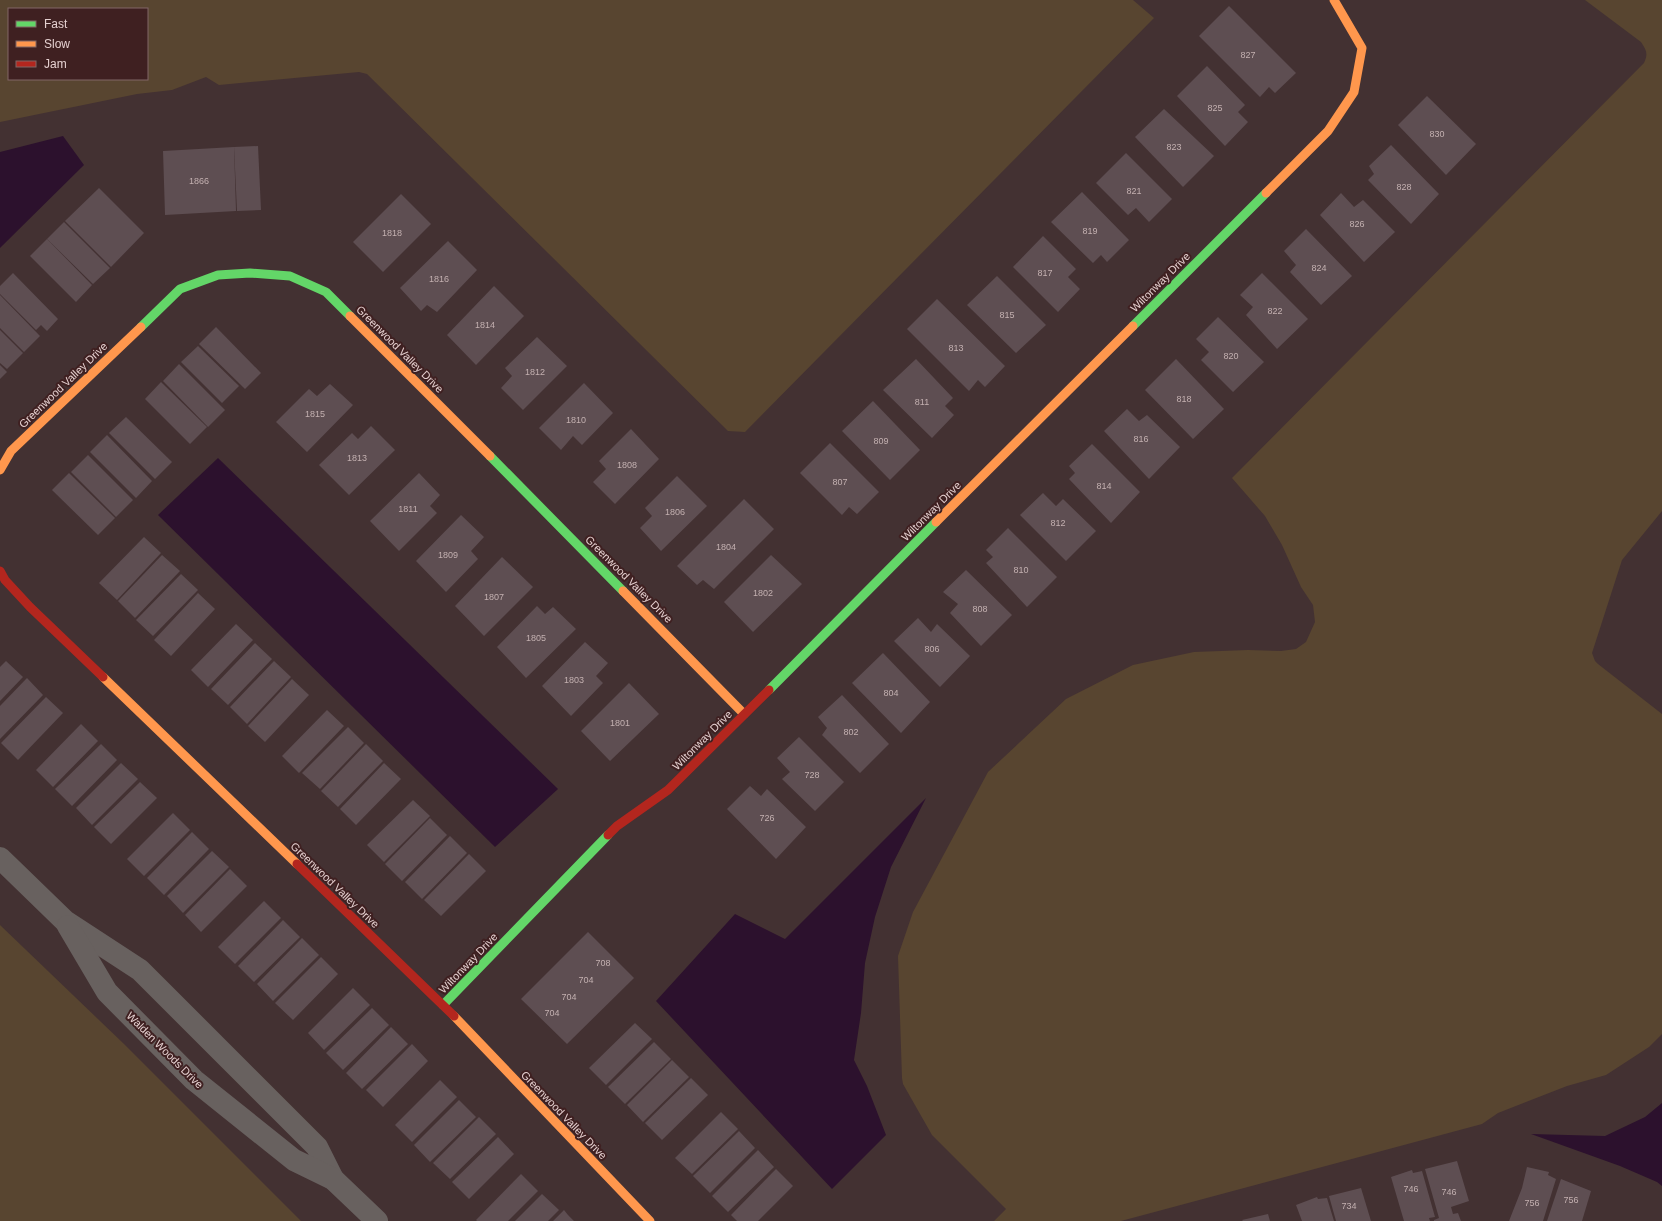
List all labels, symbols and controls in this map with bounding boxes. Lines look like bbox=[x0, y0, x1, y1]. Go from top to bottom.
legend bbox=[8, 8, 148, 80]
text: Fast bbox=[44, 17, 68, 31]
text: Slow bbox=[44, 37, 70, 51]
house number: 827 bbox=[1240, 50, 1256, 60]
text: Jam bbox=[44, 57, 67, 71]
house number: 825 bbox=[1207, 103, 1223, 113]
house number: 830 bbox=[1429, 129, 1445, 139]
house number: 823 bbox=[1166, 142, 1182, 152]
house number: 1866 bbox=[189, 176, 209, 186]
house number: 828 bbox=[1396, 182, 1412, 192]
house number: 821 bbox=[1126, 186, 1142, 196]
house number: 826 bbox=[1349, 219, 1365, 229]
house number: 819 bbox=[1082, 226, 1098, 236]
house number: 1818 bbox=[382, 228, 402, 238]
street label: Wiltonway Drive bbox=[1128, 250, 1192, 314]
house number: 824 bbox=[1311, 263, 1327, 273]
house number: 817 bbox=[1037, 268, 1053, 278]
house number: 1816 bbox=[429, 274, 449, 284]
street label: Greenwood Valley Drive bbox=[354, 303, 446, 395]
house number: 822 bbox=[1267, 306, 1283, 316]
house number: 815 bbox=[999, 310, 1015, 320]
house number: 1814 bbox=[475, 320, 495, 330]
street label: Greenwood Valley Drive bbox=[16, 340, 110, 430]
house number: 813 bbox=[948, 343, 964, 353]
house number: 820 bbox=[1223, 351, 1239, 361]
house number: 1812 bbox=[525, 367, 545, 377]
house number: 818 bbox=[1176, 394, 1192, 404]
house number: 811 bbox=[915, 397, 929, 407]
house number: 1815 bbox=[305, 409, 325, 419]
house number: 1810 bbox=[566, 415, 586, 425]
house number: 816 bbox=[1133, 434, 1149, 444]
house number: 809 bbox=[873, 436, 889, 446]
house number: 1813 bbox=[347, 453, 367, 463]
house number: 1808 bbox=[617, 460, 637, 470]
house number: 807 bbox=[832, 477, 848, 487]
street label: Wiltonway Drive bbox=[899, 479, 963, 543]
house number: 814 bbox=[1096, 481, 1112, 491]
house number: 1811 bbox=[398, 504, 418, 514]
house number: 1806 bbox=[665, 507, 685, 517]
house number: 812 bbox=[1050, 518, 1066, 528]
street label: Greenwood Valley Drive bbox=[583, 533, 675, 625]
house number: 1804 bbox=[716, 542, 736, 552]
house number: 1809 bbox=[438, 550, 458, 560]
house number: 810 bbox=[1013, 565, 1029, 575]
house number: 1802 bbox=[753, 588, 773, 598]
house number: 1807 bbox=[484, 592, 504, 602]
house number: 808 bbox=[972, 604, 988, 614]
house number: 1805 bbox=[526, 633, 546, 643]
house number: 806 bbox=[924, 644, 940, 654]
house number: 1803 bbox=[564, 675, 584, 685]
house number: 804 bbox=[883, 688, 899, 698]
street label: Wiltonway Drive bbox=[670, 708, 734, 772]
house number: 1801 bbox=[610, 718, 630, 728]
house number: 802 bbox=[843, 727, 859, 737]
house number: 728 bbox=[804, 770, 820, 780]
house number: 726 bbox=[759, 813, 775, 823]
street label: Greenwood Valley Drive bbox=[288, 840, 382, 930]
street label: Wiltonway Drive bbox=[436, 930, 500, 996]
house number: 708 bbox=[595, 958, 611, 968]
house number: 704 bbox=[578, 975, 594, 985]
house number: 704 bbox=[561, 992, 577, 1002]
house number: 704 bbox=[544, 1008, 560, 1018]
street label: Walden Woods Drive bbox=[124, 1009, 206, 1091]
street label: Greenwood Valley Drive bbox=[519, 1068, 609, 1162]
house number: 746 bbox=[1403, 1184, 1419, 1194]
house number: 746 bbox=[1441, 1187, 1457, 1197]
house number: 756 bbox=[1563, 1195, 1579, 1205]
house number: 756 bbox=[1524, 1198, 1540, 1208]
house number: 734 bbox=[1341, 1201, 1357, 1211]

